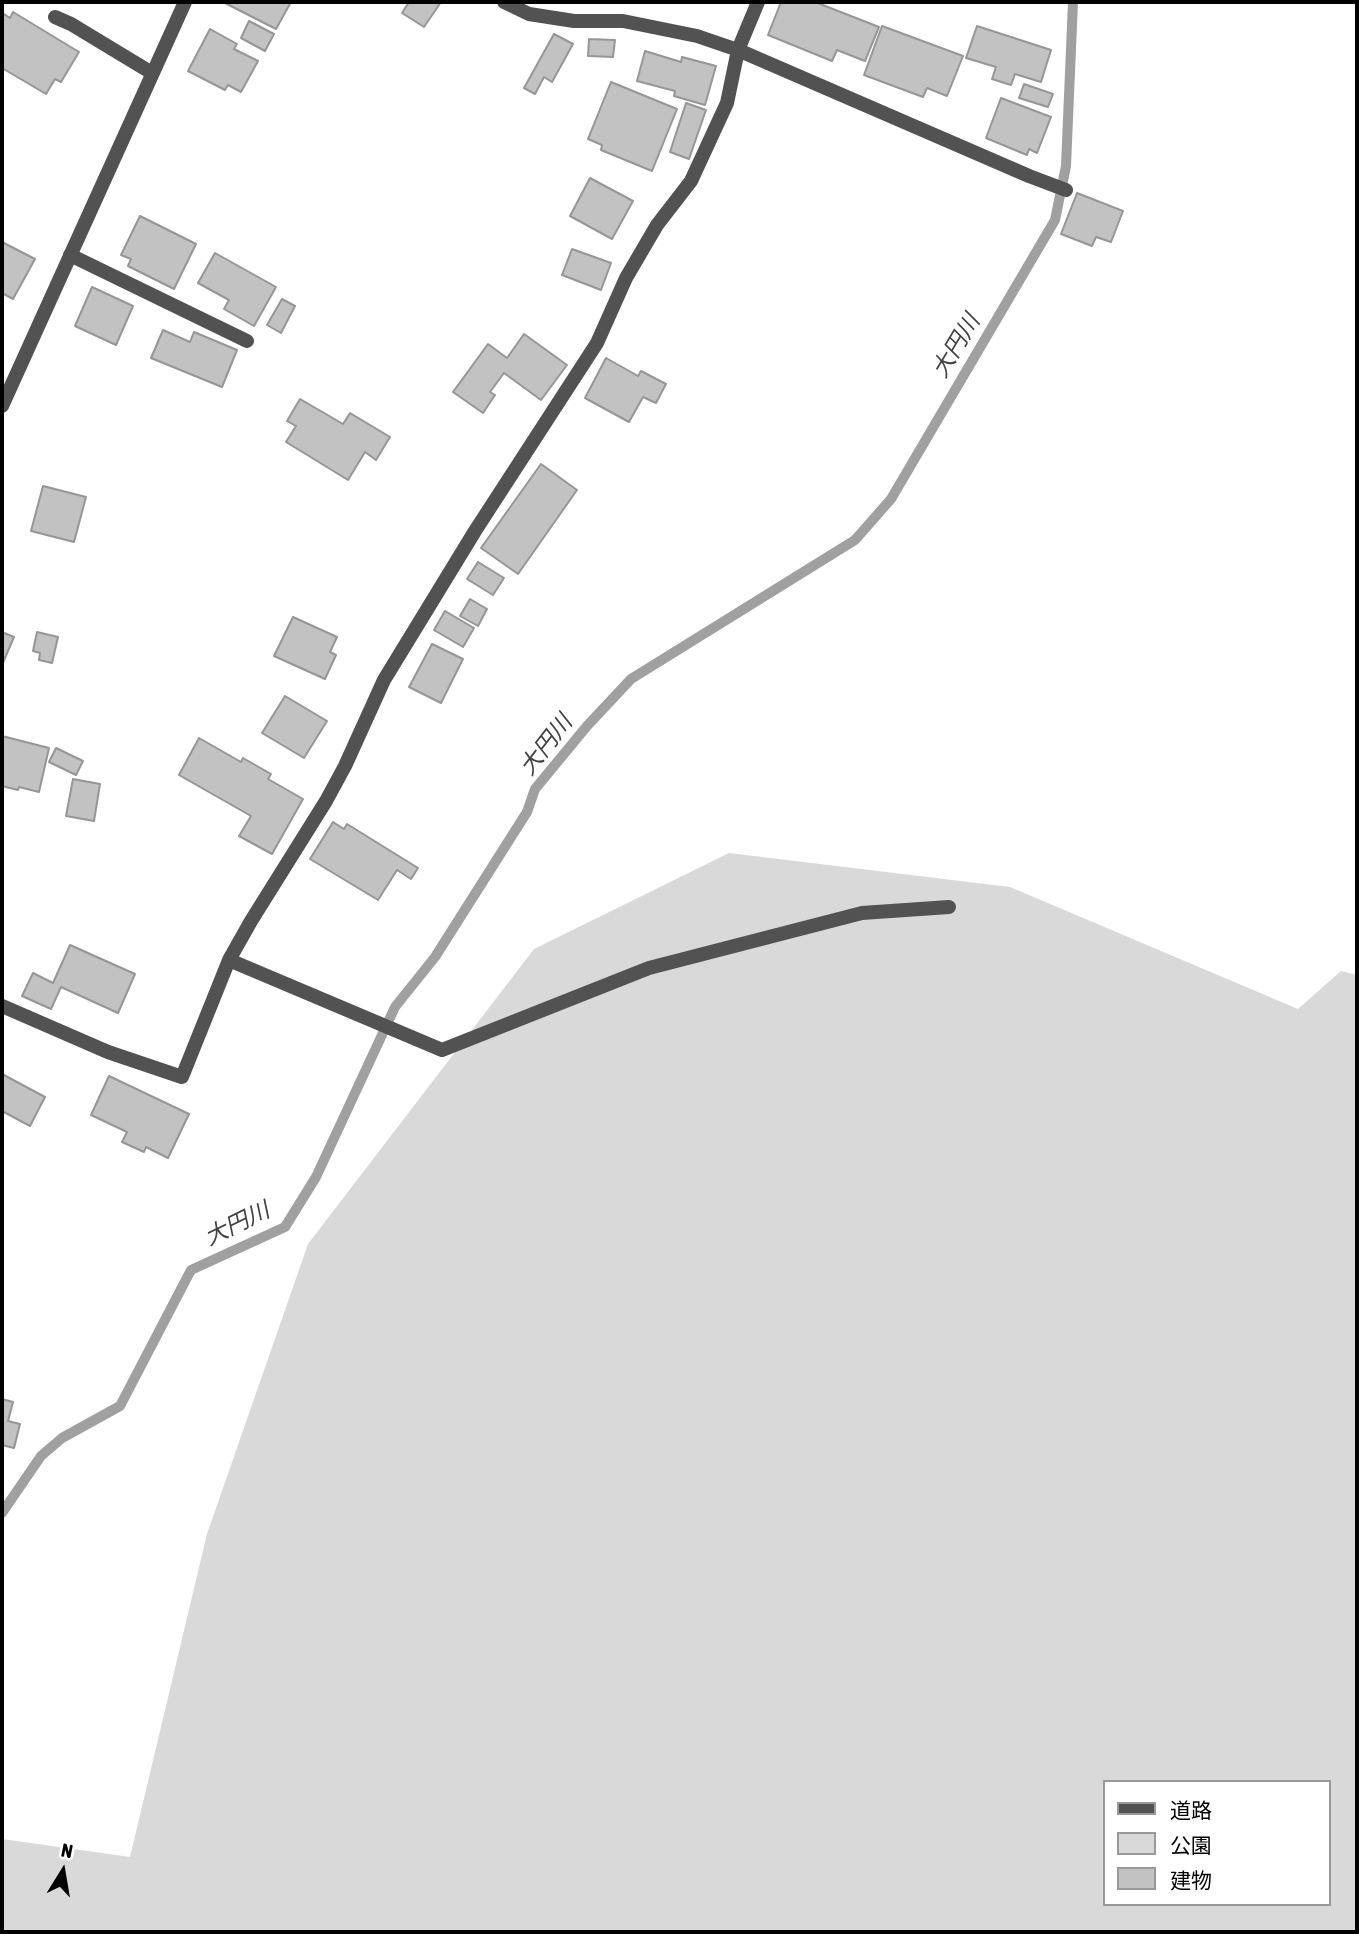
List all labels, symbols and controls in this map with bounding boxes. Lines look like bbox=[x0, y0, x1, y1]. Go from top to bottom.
water label: 大円川 bbox=[926, 309, 986, 383]
water label: 大円川 bbox=[514, 709, 578, 781]
water label: 大円川 bbox=[200, 1196, 274, 1252]
legend bbox=[1104, 1780, 1331, 1906]
text: 道路 bbox=[1170, 1798, 1212, 1822]
text: 公園 bbox=[1170, 1833, 1212, 1857]
north arrow bbox=[28, 1836, 98, 1906]
text: N bbox=[59, 1839, 75, 1862]
text: 建物 bbox=[1170, 1868, 1212, 1892]

